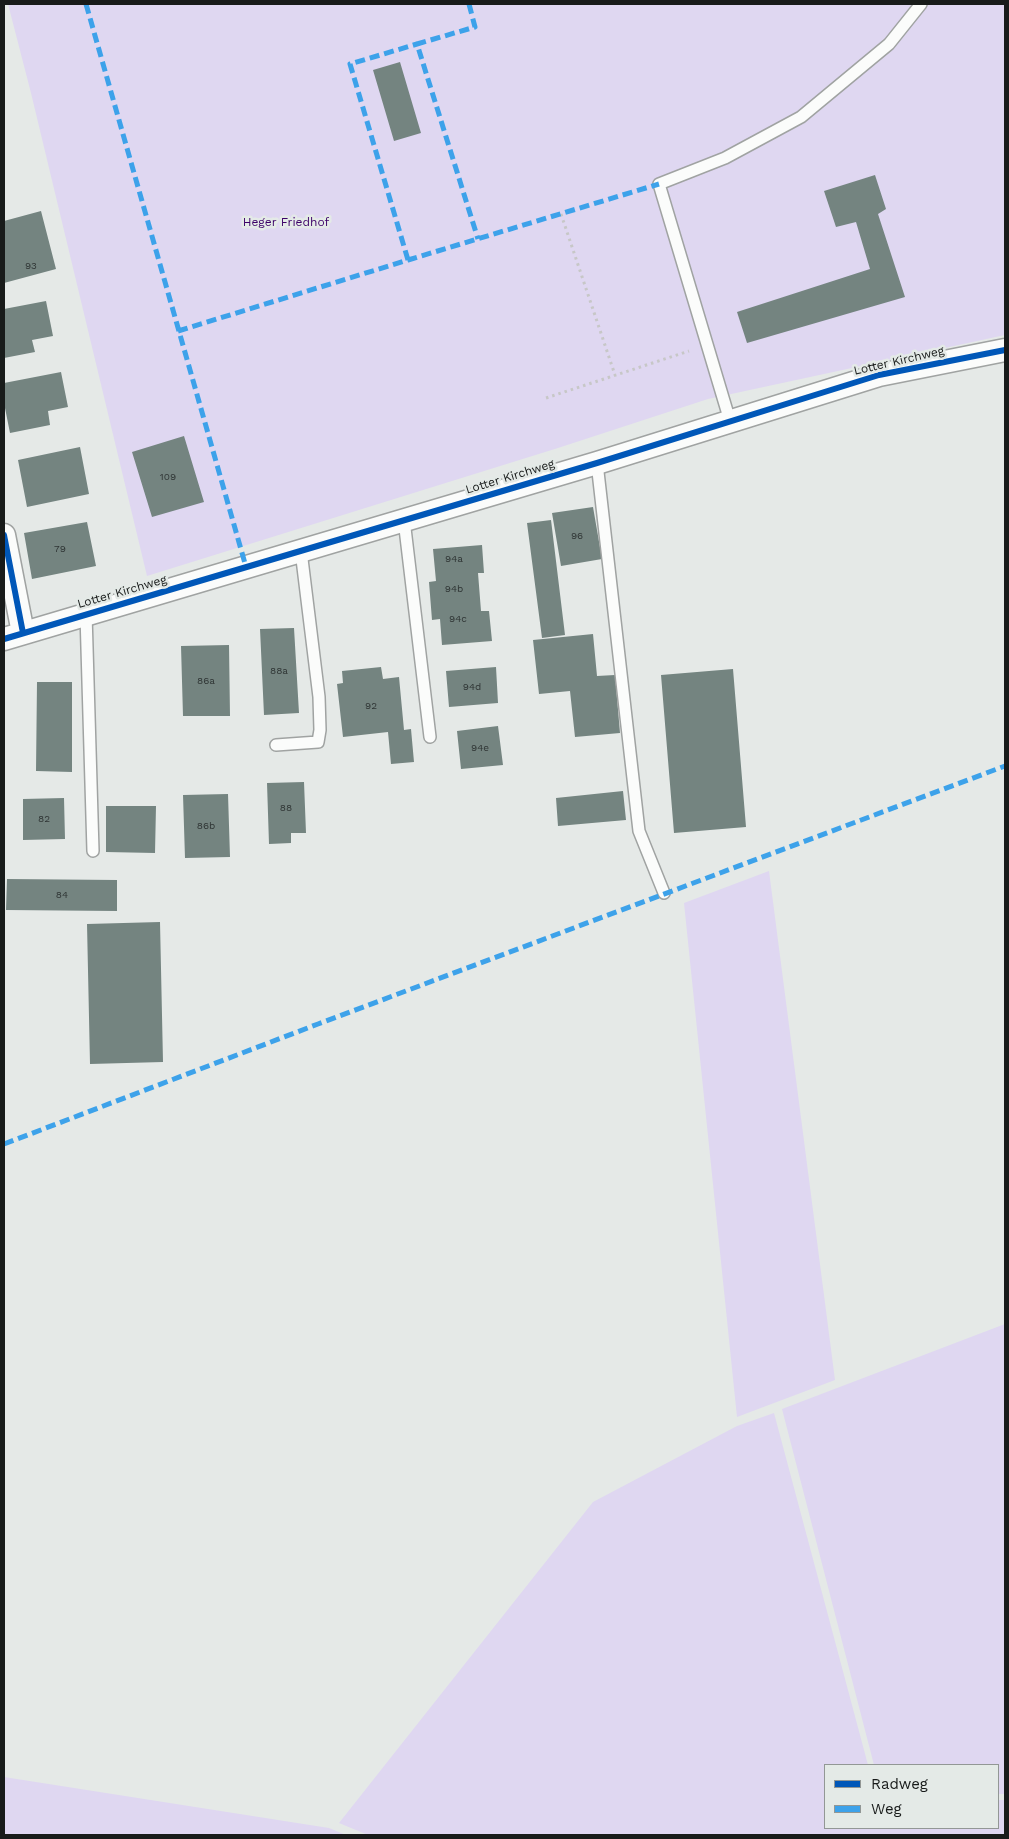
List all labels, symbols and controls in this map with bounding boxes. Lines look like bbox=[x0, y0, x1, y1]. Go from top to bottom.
park label: Heger Friedhof bbox=[243, 215, 329, 229]
house number: 93 bbox=[25, 260, 37, 272]
street label: Lotter Kirchweg bbox=[852, 344, 946, 378]
street label: Lotter Kirchweg bbox=[464, 457, 556, 497]
house number: 109 bbox=[160, 471, 176, 483]
house number: 96 bbox=[571, 530, 583, 542]
house number: 79 bbox=[54, 543, 66, 555]
house number: 94a bbox=[445, 553, 463, 565]
street label: Lotter Kirchweg bbox=[76, 572, 168, 612]
house number: 94b bbox=[445, 583, 463, 595]
house number: 94c bbox=[449, 613, 467, 625]
house number: 88a bbox=[270, 665, 288, 677]
house number: 86a bbox=[197, 675, 215, 687]
house number: 94d bbox=[463, 681, 481, 693]
house number: 92 bbox=[365, 700, 377, 712]
house number: 94e bbox=[471, 742, 489, 754]
house number: 88 bbox=[280, 802, 292, 814]
house number: 82 bbox=[38, 813, 50, 825]
house number: 86b bbox=[197, 820, 215, 832]
house number: 84 bbox=[56, 889, 68, 901]
legend bbox=[824, 1764, 999, 1829]
text: Radweg bbox=[871, 1775, 928, 1793]
text: Weg bbox=[871, 1800, 902, 1818]

